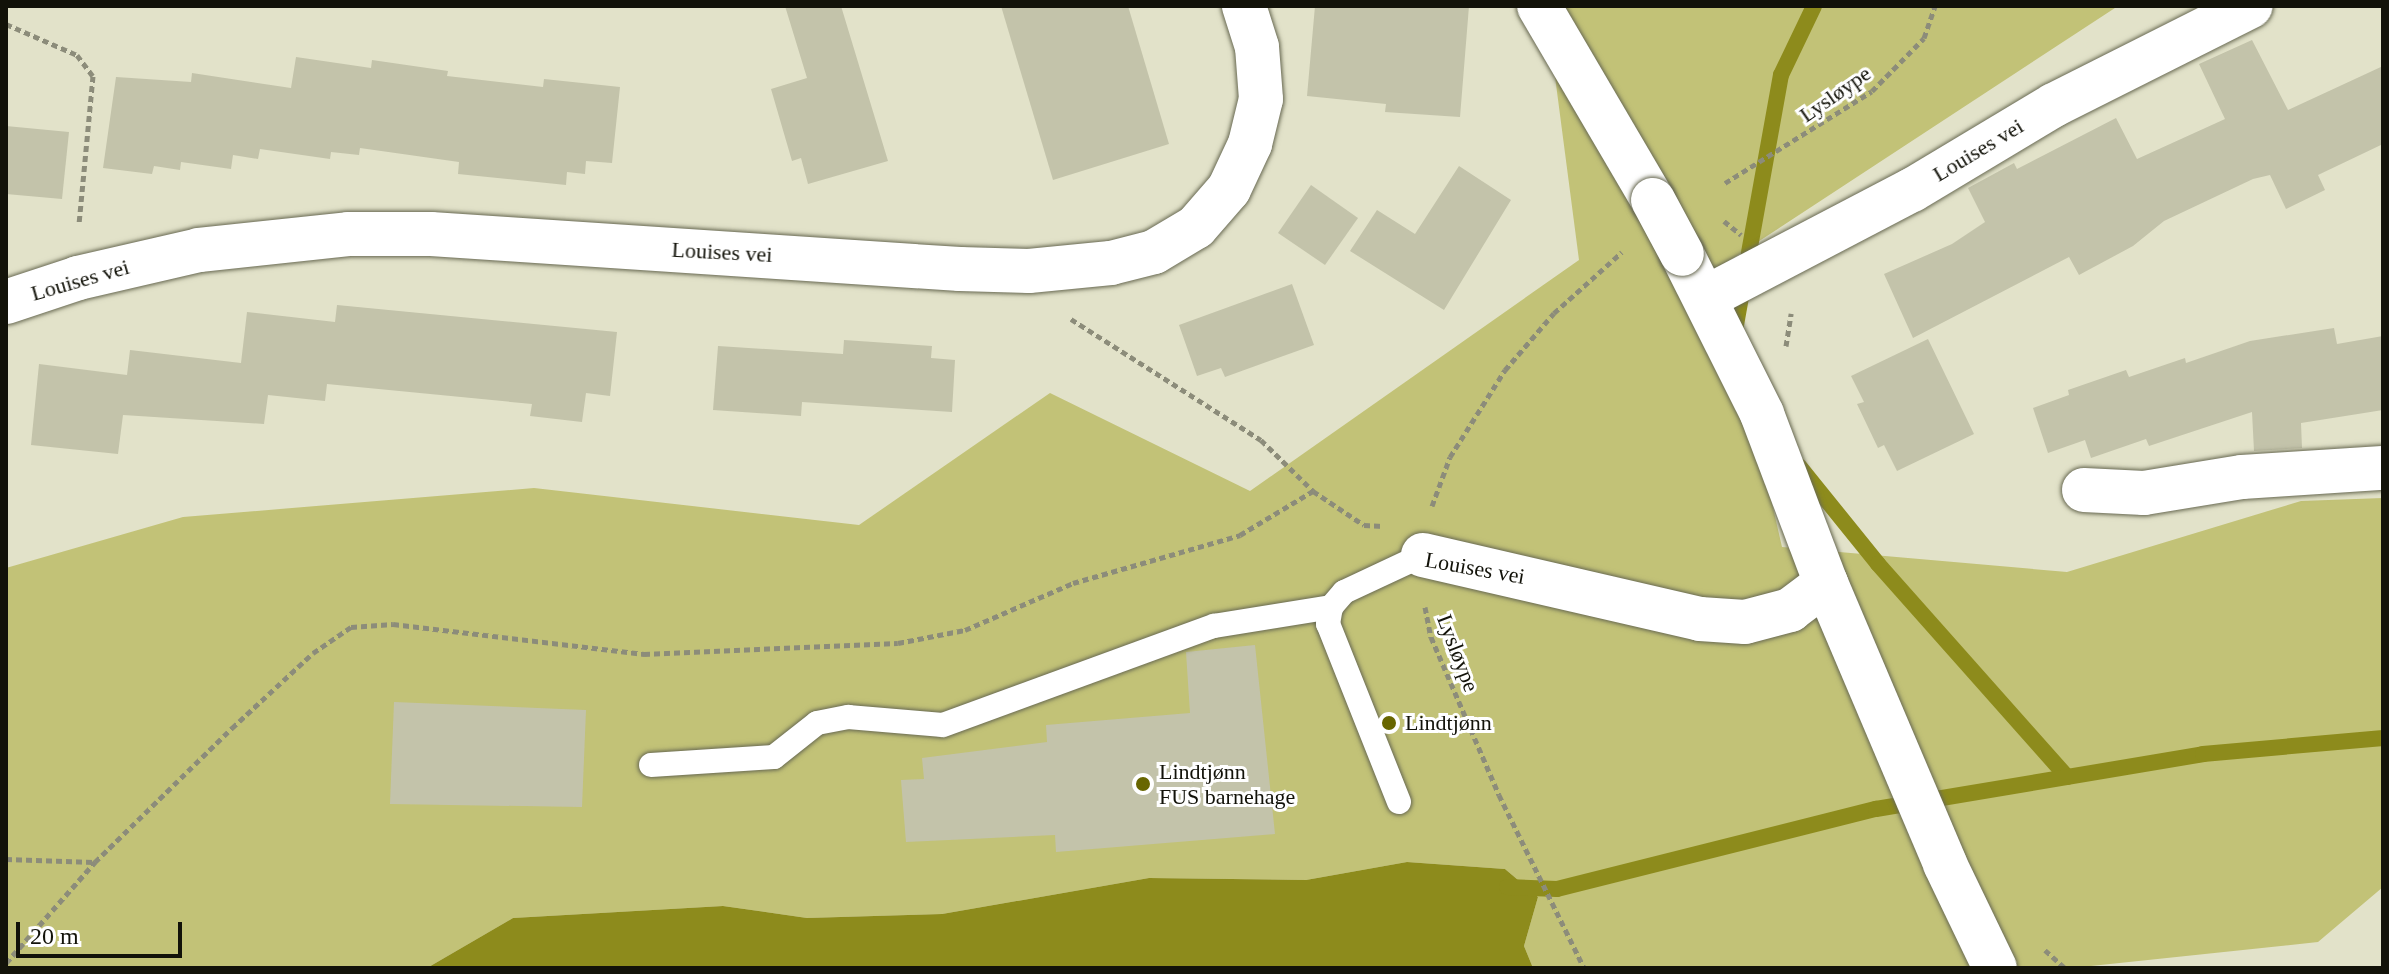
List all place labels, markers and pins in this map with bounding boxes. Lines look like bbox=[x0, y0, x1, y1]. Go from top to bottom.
place label: Lindtjønn bbox=[1405, 710, 1492, 736]
marker: Lindtjønn bbox=[1380, 714, 1398, 732]
place label: Lindtjønn FUS barnehage bbox=[1159, 758, 1295, 810]
marker: Lindtjønn FUS barnehage bbox=[1134, 775, 1152, 793]

